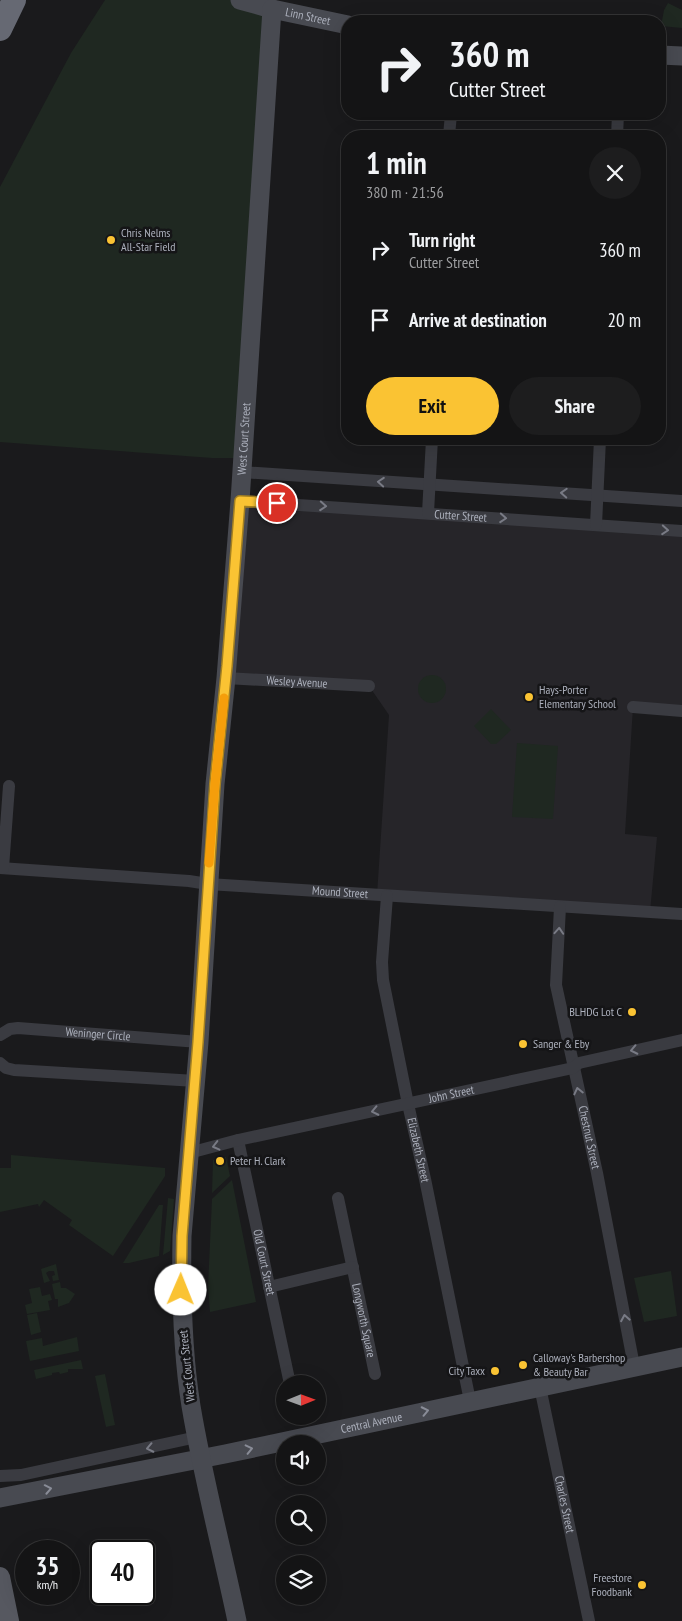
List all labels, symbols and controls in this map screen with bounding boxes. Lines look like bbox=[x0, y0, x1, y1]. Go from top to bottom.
street label: Linn Street bbox=[284, 4, 333, 28]
text: 360 m bbox=[449, 31, 530, 77]
icon: right bbox=[366, 35, 431, 100]
text: Cutter Street bbox=[449, 75, 546, 103]
text: 1 min bbox=[366, 143, 427, 182]
button: close bbox=[589, 147, 641, 199]
text: 380 m · 21:56 bbox=[366, 182, 444, 202]
place label: Chris Nelms All-Star Field bbox=[121, 225, 175, 254]
text: Turn right bbox=[409, 228, 475, 252]
marker: Chris Nelms All-Star Field bbox=[105, 234, 117, 246]
icon: right bbox=[366, 236, 394, 264]
text: 360 m bbox=[599, 238, 641, 262]
text: Cutter Street bbox=[409, 252, 479, 272]
icon: arrive bbox=[366, 306, 394, 334]
text: Arrive at destination bbox=[409, 308, 547, 332]
text: 20 m bbox=[608, 308, 641, 332]
button: Exit bbox=[366, 377, 499, 435]
button: Share bbox=[509, 377, 641, 435]
street label: West Court Street bbox=[234, 401, 253, 475]
one-way arrow bbox=[376, 477, 384, 488]
pin bbox=[256, 482, 298, 524]
one-way arrow bbox=[559, 488, 567, 499]
icon: arrive bbox=[263, 489, 291, 517]
one-way arrow bbox=[319, 501, 327, 512]
street label: Cutter Street bbox=[434, 506, 488, 525]
one-way arrow bbox=[499, 512, 507, 523]
one-way arrow bbox=[661, 525, 669, 536]
street label: Wesley Avenue bbox=[266, 672, 328, 691]
place label: Hays-Porter Elementary School bbox=[539, 682, 616, 711]
marker: Hays-Porter Elementary School bbox=[523, 691, 535, 703]
street label: Mound Street bbox=[312, 883, 369, 901]
one-way arrow bbox=[553, 926, 564, 934]
place label: BLHDG Lot C bbox=[569, 1004, 622, 1019]
marker: BLHDG Lot C bbox=[626, 1006, 638, 1018]
street label: Weninger Circle bbox=[65, 1024, 131, 1044]
place label: Sanger & Eby bbox=[533, 1036, 590, 1051]
marker: Sanger & Eby bbox=[517, 1038, 529, 1050]
one-way arrow bbox=[630, 1045, 639, 1055]
street label: John Street bbox=[426, 1081, 476, 1106]
one-way arrow bbox=[573, 1086, 584, 1095]
street label: Chestnut Street bbox=[576, 1104, 604, 1171]
one-way arrow bbox=[370, 1105, 379, 1116]
street label: Elizabeth Street bbox=[404, 1116, 434, 1184]
one-way arrow bbox=[212, 1140, 221, 1151]
place label: Peter H. Clark bbox=[230, 1153, 286, 1168]
marker: Peter H. Clark bbox=[214, 1155, 226, 1167]
street label: Old Court Street bbox=[250, 1228, 279, 1297]
position arrow bbox=[154, 1263, 206, 1315]
street label: Longworth Square bbox=[349, 1282, 379, 1359]
one-way arrow bbox=[620, 1314, 631, 1323]
street label: West Court Street bbox=[175, 1329, 198, 1403]
place label: Calloway's Barbershop & Beauty Bar bbox=[533, 1350, 625, 1379]
marker: Calloway's Barbershop & Beauty Bar bbox=[517, 1359, 529, 1371]
place label: City Taxx bbox=[448, 1363, 485, 1378]
marker: City Taxx bbox=[489, 1365, 501, 1377]
north arrow bbox=[276, 1375, 326, 1425]
map controls bbox=[276, 1375, 326, 1605]
one-way arrow bbox=[421, 1406, 430, 1417]
street label: Central Avenue bbox=[339, 1409, 403, 1436]
button: sound bbox=[276, 1435, 326, 1485]
one-way arrow bbox=[145, 1442, 154, 1452]
one-way arrow bbox=[245, 1444, 254, 1455]
street label: Charles Street bbox=[552, 1474, 579, 1535]
one-way arrow bbox=[43, 1485, 52, 1495]
button: search bbox=[276, 1495, 326, 1545]
speed limit sign: 40 bbox=[90, 1540, 155, 1605]
text: 35 bbox=[36, 1550, 59, 1582]
button: layers bbox=[276, 1555, 326, 1605]
place label: Freestore Foodbank bbox=[592, 1570, 632, 1599]
text: km/h bbox=[37, 1577, 58, 1592]
marker: Freestore Foodbank bbox=[636, 1579, 648, 1591]

